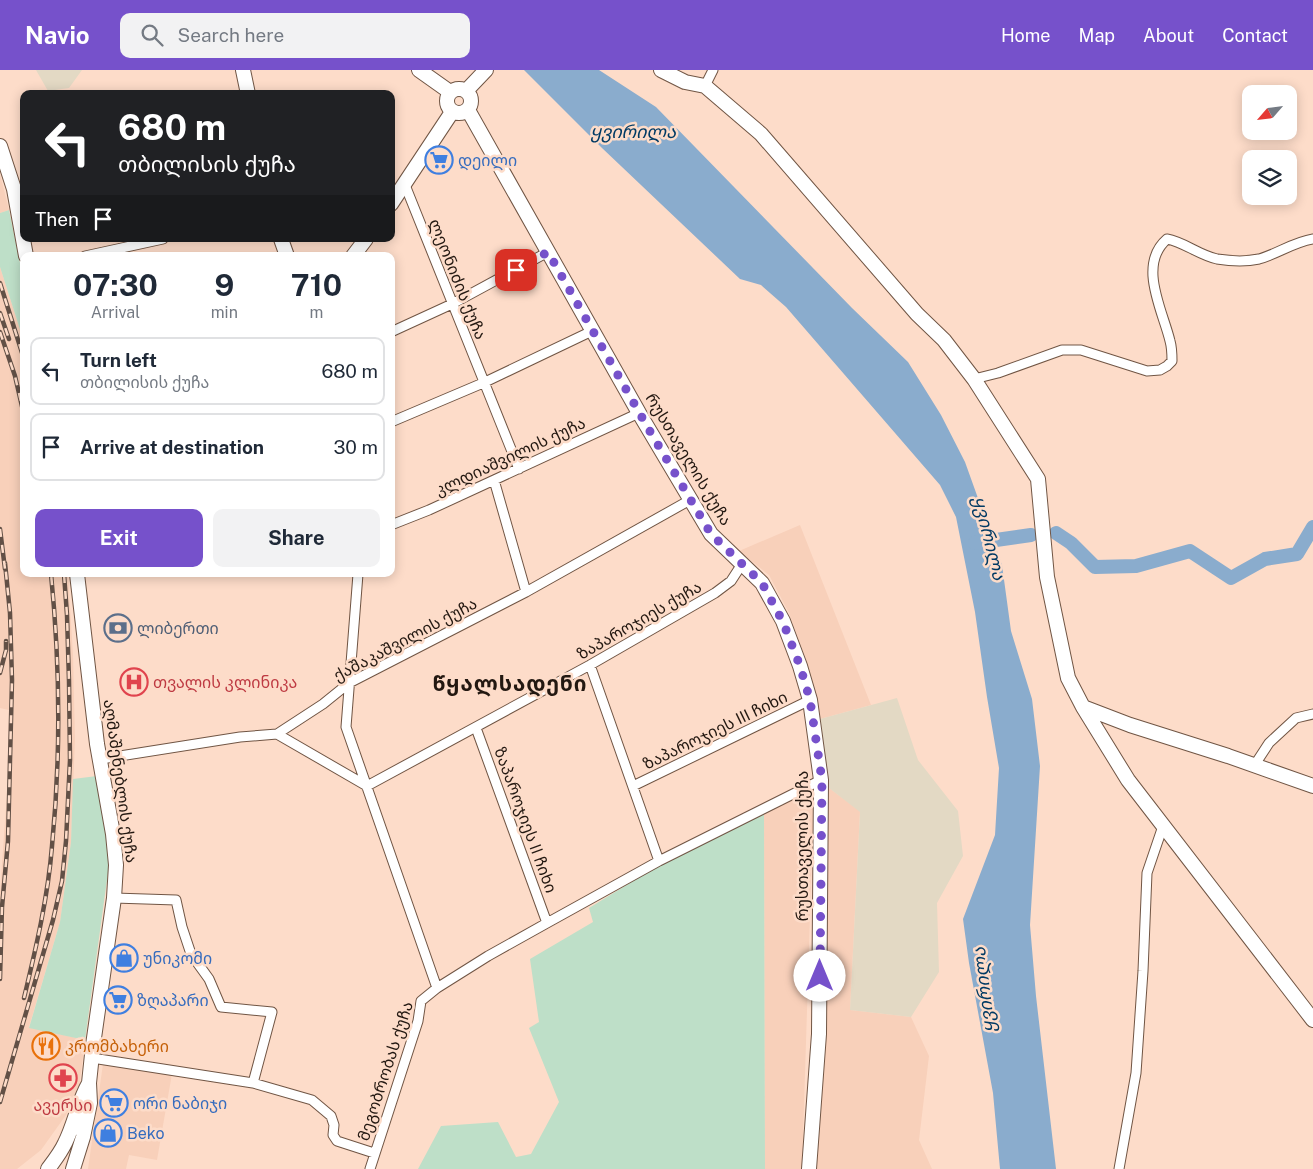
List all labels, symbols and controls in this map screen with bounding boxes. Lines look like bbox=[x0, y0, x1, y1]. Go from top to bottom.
search box bbox=[120, 13, 470, 58]
text: Navio bbox=[25, 21, 90, 49]
icon: search bbox=[138, 21, 166, 49]
text: Search here bbox=[178, 24, 284, 46]
text: Home bbox=[1001, 25, 1051, 46]
text: Map bbox=[1079, 25, 1115, 46]
text: About bbox=[1143, 25, 1194, 46]
text: Contact bbox=[1222, 25, 1288, 46]
north arrow bbox=[1242, 85, 1298, 140]
map controls bbox=[1242, 85, 1297, 205]
text: 680 m bbox=[118, 107, 226, 148]
icon: left bbox=[35, 110, 100, 175]
water label: ყვირილა bbox=[590, 121, 676, 143]
supermarket icon: დეილი bbox=[424, 145, 454, 175]
button: layers bbox=[1242, 150, 1297, 205]
text: თბილისის ქუჩა bbox=[118, 151, 296, 177]
place label: დეილი bbox=[458, 151, 517, 171]
icon: arrive bbox=[89, 205, 117, 233]
text: Then bbox=[35, 208, 79, 230]
street label: ლეონიძის ქუჩა bbox=[424, 216, 490, 343]
pin bbox=[495, 249, 537, 291]
icon: arrive bbox=[502, 256, 530, 284]
text: 07:30 bbox=[73, 267, 158, 303]
text: 9 bbox=[214, 267, 234, 303]
text: 710 bbox=[291, 267, 342, 303]
text: Arrival bbox=[91, 303, 140, 322]
text: min bbox=[211, 303, 238, 322]
text: m bbox=[310, 303, 323, 322]
text: Turn left bbox=[80, 349, 157, 371]
icon: left bbox=[37, 357, 65, 385]
text: 680 m bbox=[321, 360, 378, 382]
text: თბილისის ქუჩა bbox=[80, 373, 209, 392]
street label: რუსთაველის ქუჩა bbox=[641, 390, 736, 529]
street label: კლდიაშვილის ქუჩა bbox=[432, 413, 589, 501]
icon: arrive bbox=[37, 433, 65, 461]
text: Arrive at destination bbox=[80, 436, 264, 458]
text: 30 m bbox=[333, 436, 378, 458]
water label: ყვირილა bbox=[968, 494, 1010, 582]
button: Exit bbox=[35, 509, 203, 567]
button: Share bbox=[213, 509, 380, 567]
street label: ზაპაროჯიეს ქუჩა bbox=[574, 577, 705, 664]
street label: ქაშაკაშვილის ქუჩა bbox=[330, 594, 481, 686]
bank icon: ლიბერთი bbox=[103, 613, 133, 643]
place label: ლიბერთი bbox=[137, 619, 219, 639]
hospital icon: თვალის კლინიკა bbox=[119, 667, 149, 697]
district label: წყალსადენი bbox=[432, 671, 588, 697]
place label: თვალის კლინიკა bbox=[153, 673, 297, 693]
street label: ზაპაროჯიეს III ჩიხი bbox=[640, 687, 790, 774]
street label: აღმაშენებლის ქუჩა bbox=[99, 698, 141, 864]
street label: ზაპაროჯიეს II ჩიხი bbox=[490, 745, 561, 896]
street label: რუსთაველის ქუჩა bbox=[793, 771, 813, 921]
shop icon: უნიკომი bbox=[109, 943, 139, 973]
water label: ყვირილა bbox=[968, 946, 1000, 1034]
place label: უნიკომი bbox=[143, 949, 212, 968]
position arrow bbox=[793, 949, 845, 1001]
supermarket icon: ზღაპარი bbox=[103, 985, 133, 1015]
place label: ზღაპარი bbox=[137, 991, 209, 1010]
street label: მეგობრობას ქუჩა bbox=[354, 999, 417, 1143]
restaurant icon: კრომბახერი bbox=[31, 1031, 61, 1061]
place label: კრომბახერი bbox=[65, 1037, 169, 1056]
pharmacy icon: ავერსი bbox=[48, 1063, 78, 1093]
supermarket icon: ორი ნაბიჯი bbox=[99, 1088, 129, 1118]
place label: ორი ნაბიჯი bbox=[133, 1094, 227, 1113]
place label: ავერსი bbox=[34, 1096, 92, 1115]
shop icon: Beko bbox=[93, 1118, 123, 1148]
place label: Beko bbox=[127, 1124, 165, 1143]

